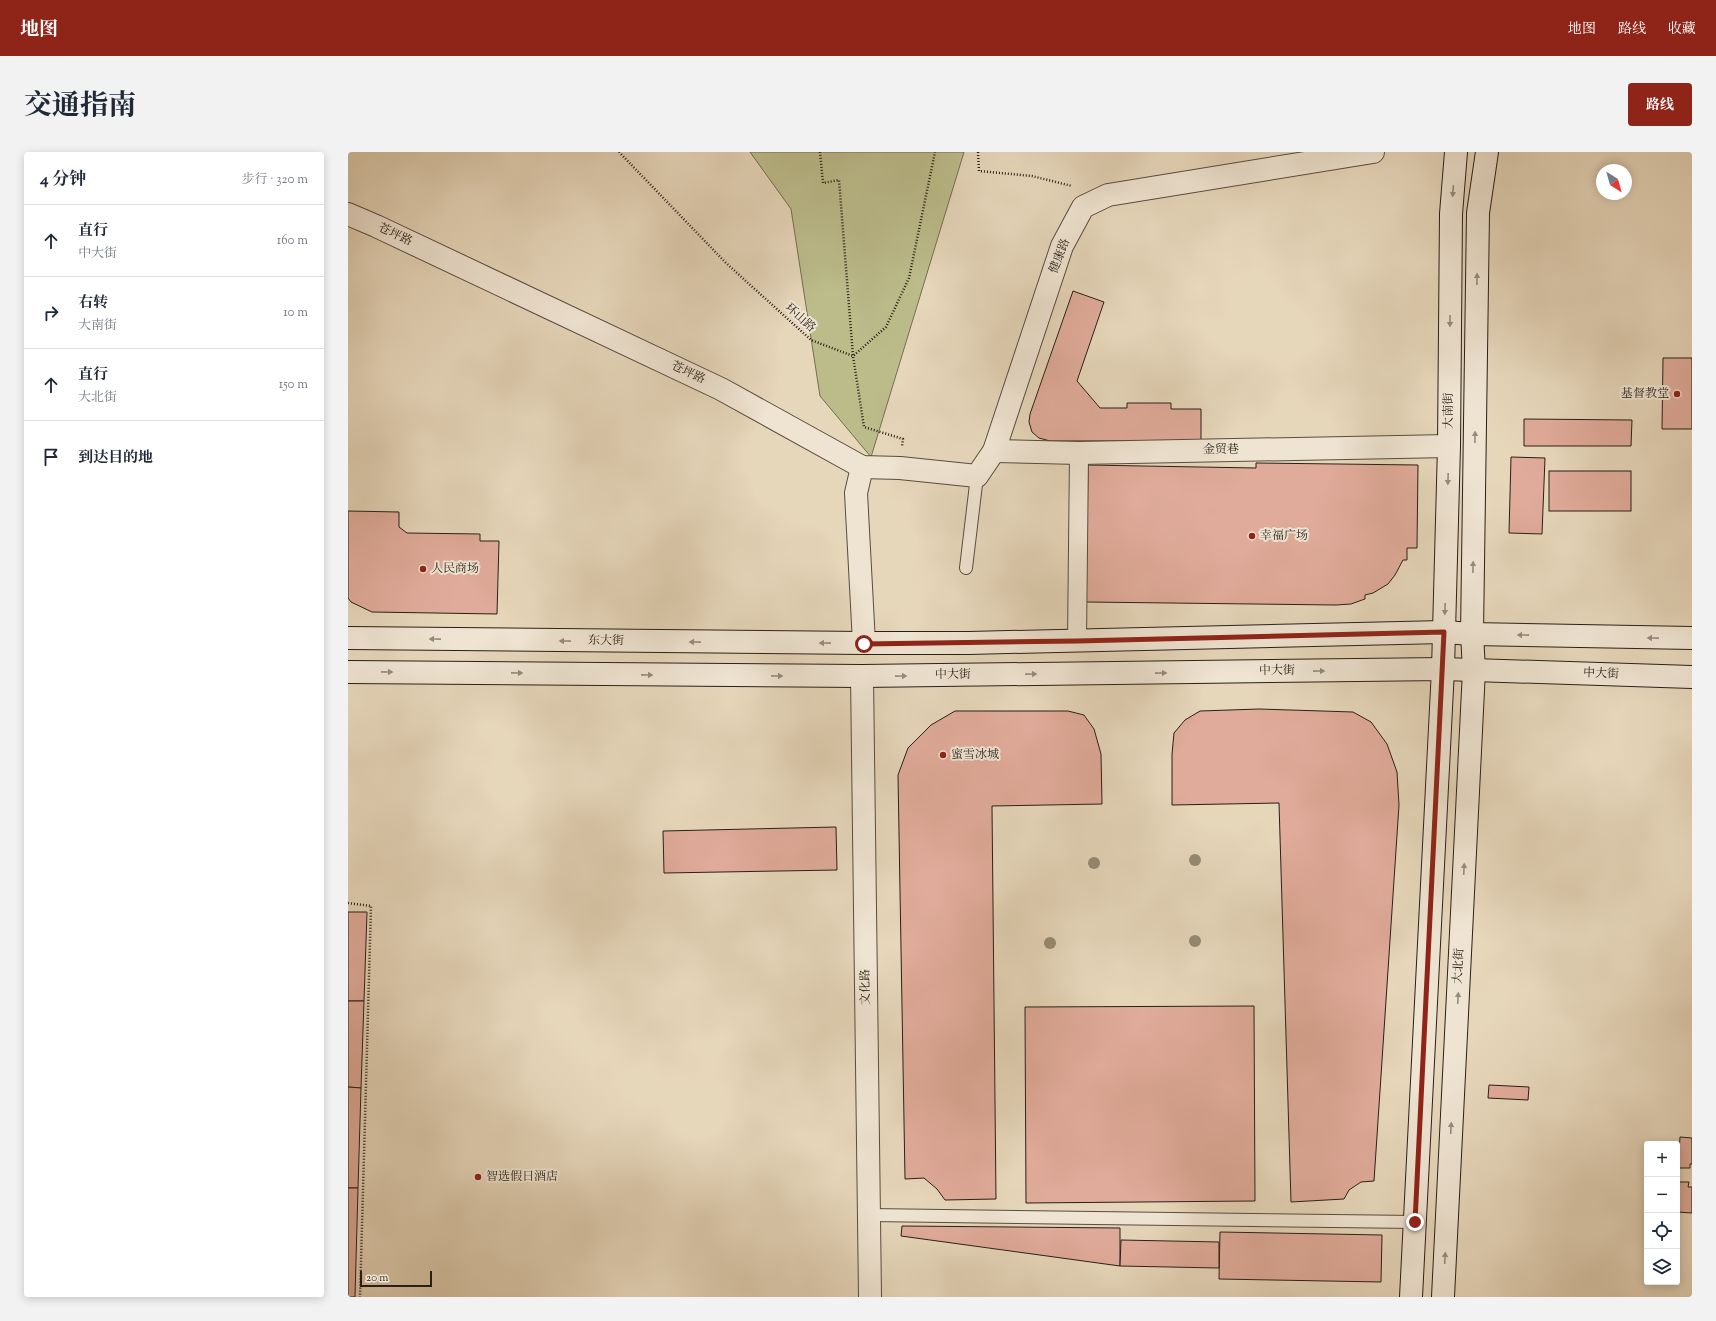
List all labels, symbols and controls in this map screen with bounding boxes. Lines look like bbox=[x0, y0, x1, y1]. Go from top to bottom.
text: 地图 bbox=[20, 17, 58, 44]
text: 地图 bbox=[1568, 20, 1596, 40]
text: 路线 bbox=[1618, 20, 1646, 40]
text: 收藏 bbox=[1668, 20, 1696, 40]
button: 路线 bbox=[1628, 83, 1692, 126]
text: 交通指南 bbox=[24, 87, 136, 127]
north arrow bbox=[1596, 164, 1632, 200]
text: 4 分钟 bbox=[40, 168, 86, 192]
text: 步行 · 320 m bbox=[241, 171, 308, 189]
one-way arrow bbox=[1449, 185, 1456, 197]
street label: 苍坪路 bbox=[375, 219, 415, 251]
text: 直行 bbox=[78, 221, 108, 242]
icon: ahead bbox=[40, 230, 62, 252]
text: 160 m bbox=[277, 232, 308, 250]
street label: 健康路 bbox=[1045, 236, 1075, 276]
text: 中大街 bbox=[78, 245, 117, 263]
one-way arrow bbox=[1474, 272, 1480, 285]
text: 右转 bbox=[78, 293, 108, 314]
street label: 环山路 bbox=[781, 299, 819, 337]
icon: right bbox=[40, 302, 62, 324]
text: 10 m bbox=[283, 304, 308, 322]
one-way arrow bbox=[1447, 315, 1453, 328]
text: 大南街 bbox=[78, 317, 117, 335]
street label: 苍坪路 bbox=[668, 357, 708, 389]
text: 直行 bbox=[78, 365, 108, 386]
icon: ahead bbox=[40, 374, 62, 396]
text: 150 m bbox=[279, 376, 308, 394]
place label: 基督教堂 bbox=[1621, 385, 1669, 403]
text: 大北街 bbox=[78, 389, 117, 407]
marker: 基督教堂 bbox=[1672, 389, 1682, 399]
street label: 大南街 bbox=[1440, 392, 1458, 429]
one-way arrow bbox=[1472, 430, 1478, 443]
street label: 金贸巷 bbox=[1203, 441, 1239, 459]
icon: arrive bbox=[40, 446, 62, 468]
text: 到达目的地 bbox=[78, 448, 153, 469]
one-way arrow bbox=[1445, 473, 1451, 486]
place label: 幸福广场 bbox=[1260, 527, 1308, 545]
marker: 幸福广场 bbox=[1247, 531, 1257, 541]
place label: 人民商场 bbox=[431, 560, 479, 578]
one-way arrow bbox=[1470, 560, 1476, 573]
marker: 人民商场 bbox=[418, 564, 428, 574]
one-way arrow bbox=[1441, 603, 1448, 615]
street label: 东大街 bbox=[588, 632, 625, 650]
one-way arrow bbox=[1516, 632, 1529, 638]
route start bbox=[855, 635, 873, 653]
one-way arrow bbox=[1646, 635, 1659, 641]
one-way arrow bbox=[428, 636, 441, 642]
one-way arrow bbox=[558, 638, 571, 644]
one-way arrow bbox=[688, 639, 701, 645]
one-way arrow bbox=[818, 640, 831, 646]
street label: 中大街 bbox=[1259, 662, 1296, 680]
street label: 中大街 bbox=[1583, 664, 1620, 684]
street label: 中大街 bbox=[935, 666, 972, 684]
one-way arrow bbox=[1313, 668, 1326, 674]
one-way arrow bbox=[381, 669, 394, 675]
one-way arrow bbox=[511, 670, 524, 676]
one-way arrow bbox=[1155, 670, 1168, 676]
one-way arrow bbox=[641, 671, 653, 678]
one-way arrow bbox=[1025, 671, 1038, 677]
one-way arrow bbox=[771, 673, 784, 679]
one-way arrow bbox=[895, 673, 908, 679]
place label: 蜜雪冰城 bbox=[951, 746, 999, 764]
marker: 蜜雪冰城 bbox=[938, 750, 948, 760]
one-way arrow bbox=[1461, 862, 1467, 875]
street label: 大北街 bbox=[1449, 947, 1469, 984]
street label: 文化路 bbox=[857, 969, 875, 1005]
one-way arrow bbox=[1454, 992, 1461, 1004]
one-way arrow bbox=[1448, 1122, 1455, 1134]
map controls bbox=[1644, 1141, 1680, 1285]
button: + bbox=[1644, 1141, 1680, 1177]
place label: 智选假日酒店 bbox=[486, 1168, 558, 1186]
marker: 智选假日酒店 bbox=[473, 1172, 483, 1182]
button: − bbox=[1644, 1177, 1680, 1213]
route end bbox=[1406, 1213, 1424, 1231]
button: locate bbox=[1644, 1213, 1680, 1249]
button: layers bbox=[1644, 1249, 1680, 1285]
one-way arrow bbox=[1442, 1251, 1448, 1264]
scale bar bbox=[360, 1269, 432, 1288]
text: 20 m bbox=[366, 1270, 388, 1286]

